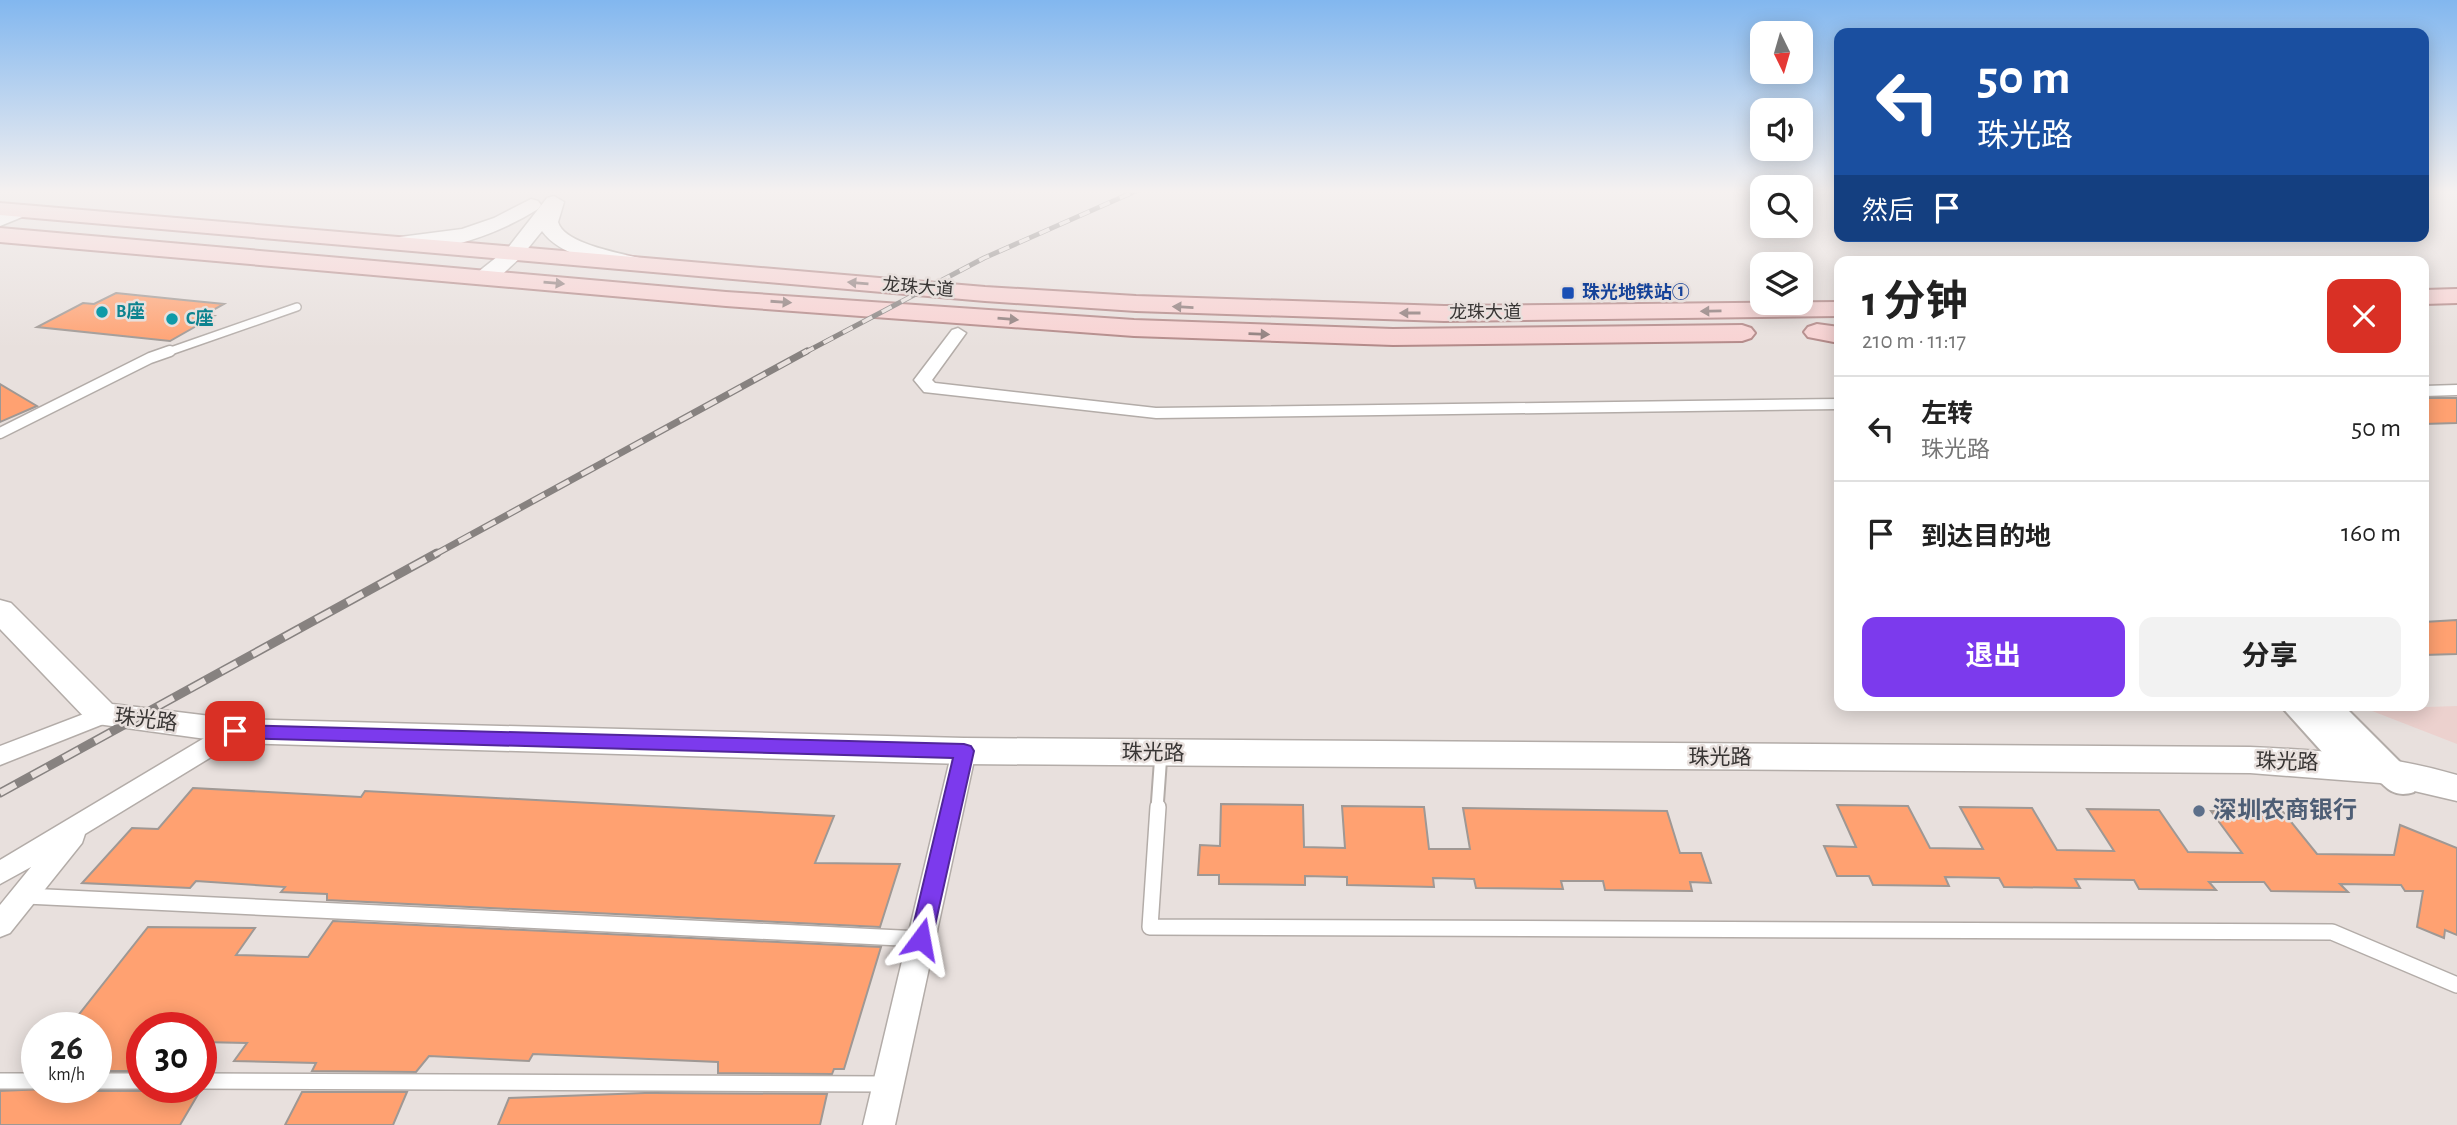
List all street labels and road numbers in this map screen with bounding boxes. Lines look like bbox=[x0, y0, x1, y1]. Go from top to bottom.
street label: 龙珠大道 bbox=[881, 274, 955, 300]
street label: 龙珠大道 bbox=[1449, 302, 1521, 322]
street label: 珠光路 bbox=[113, 705, 179, 734]
street label: 珠光路 bbox=[1121, 741, 1185, 764]
street label: 珠光路 bbox=[1689, 746, 1752, 768]
street label: 珠光路 bbox=[2255, 749, 2319, 774]

